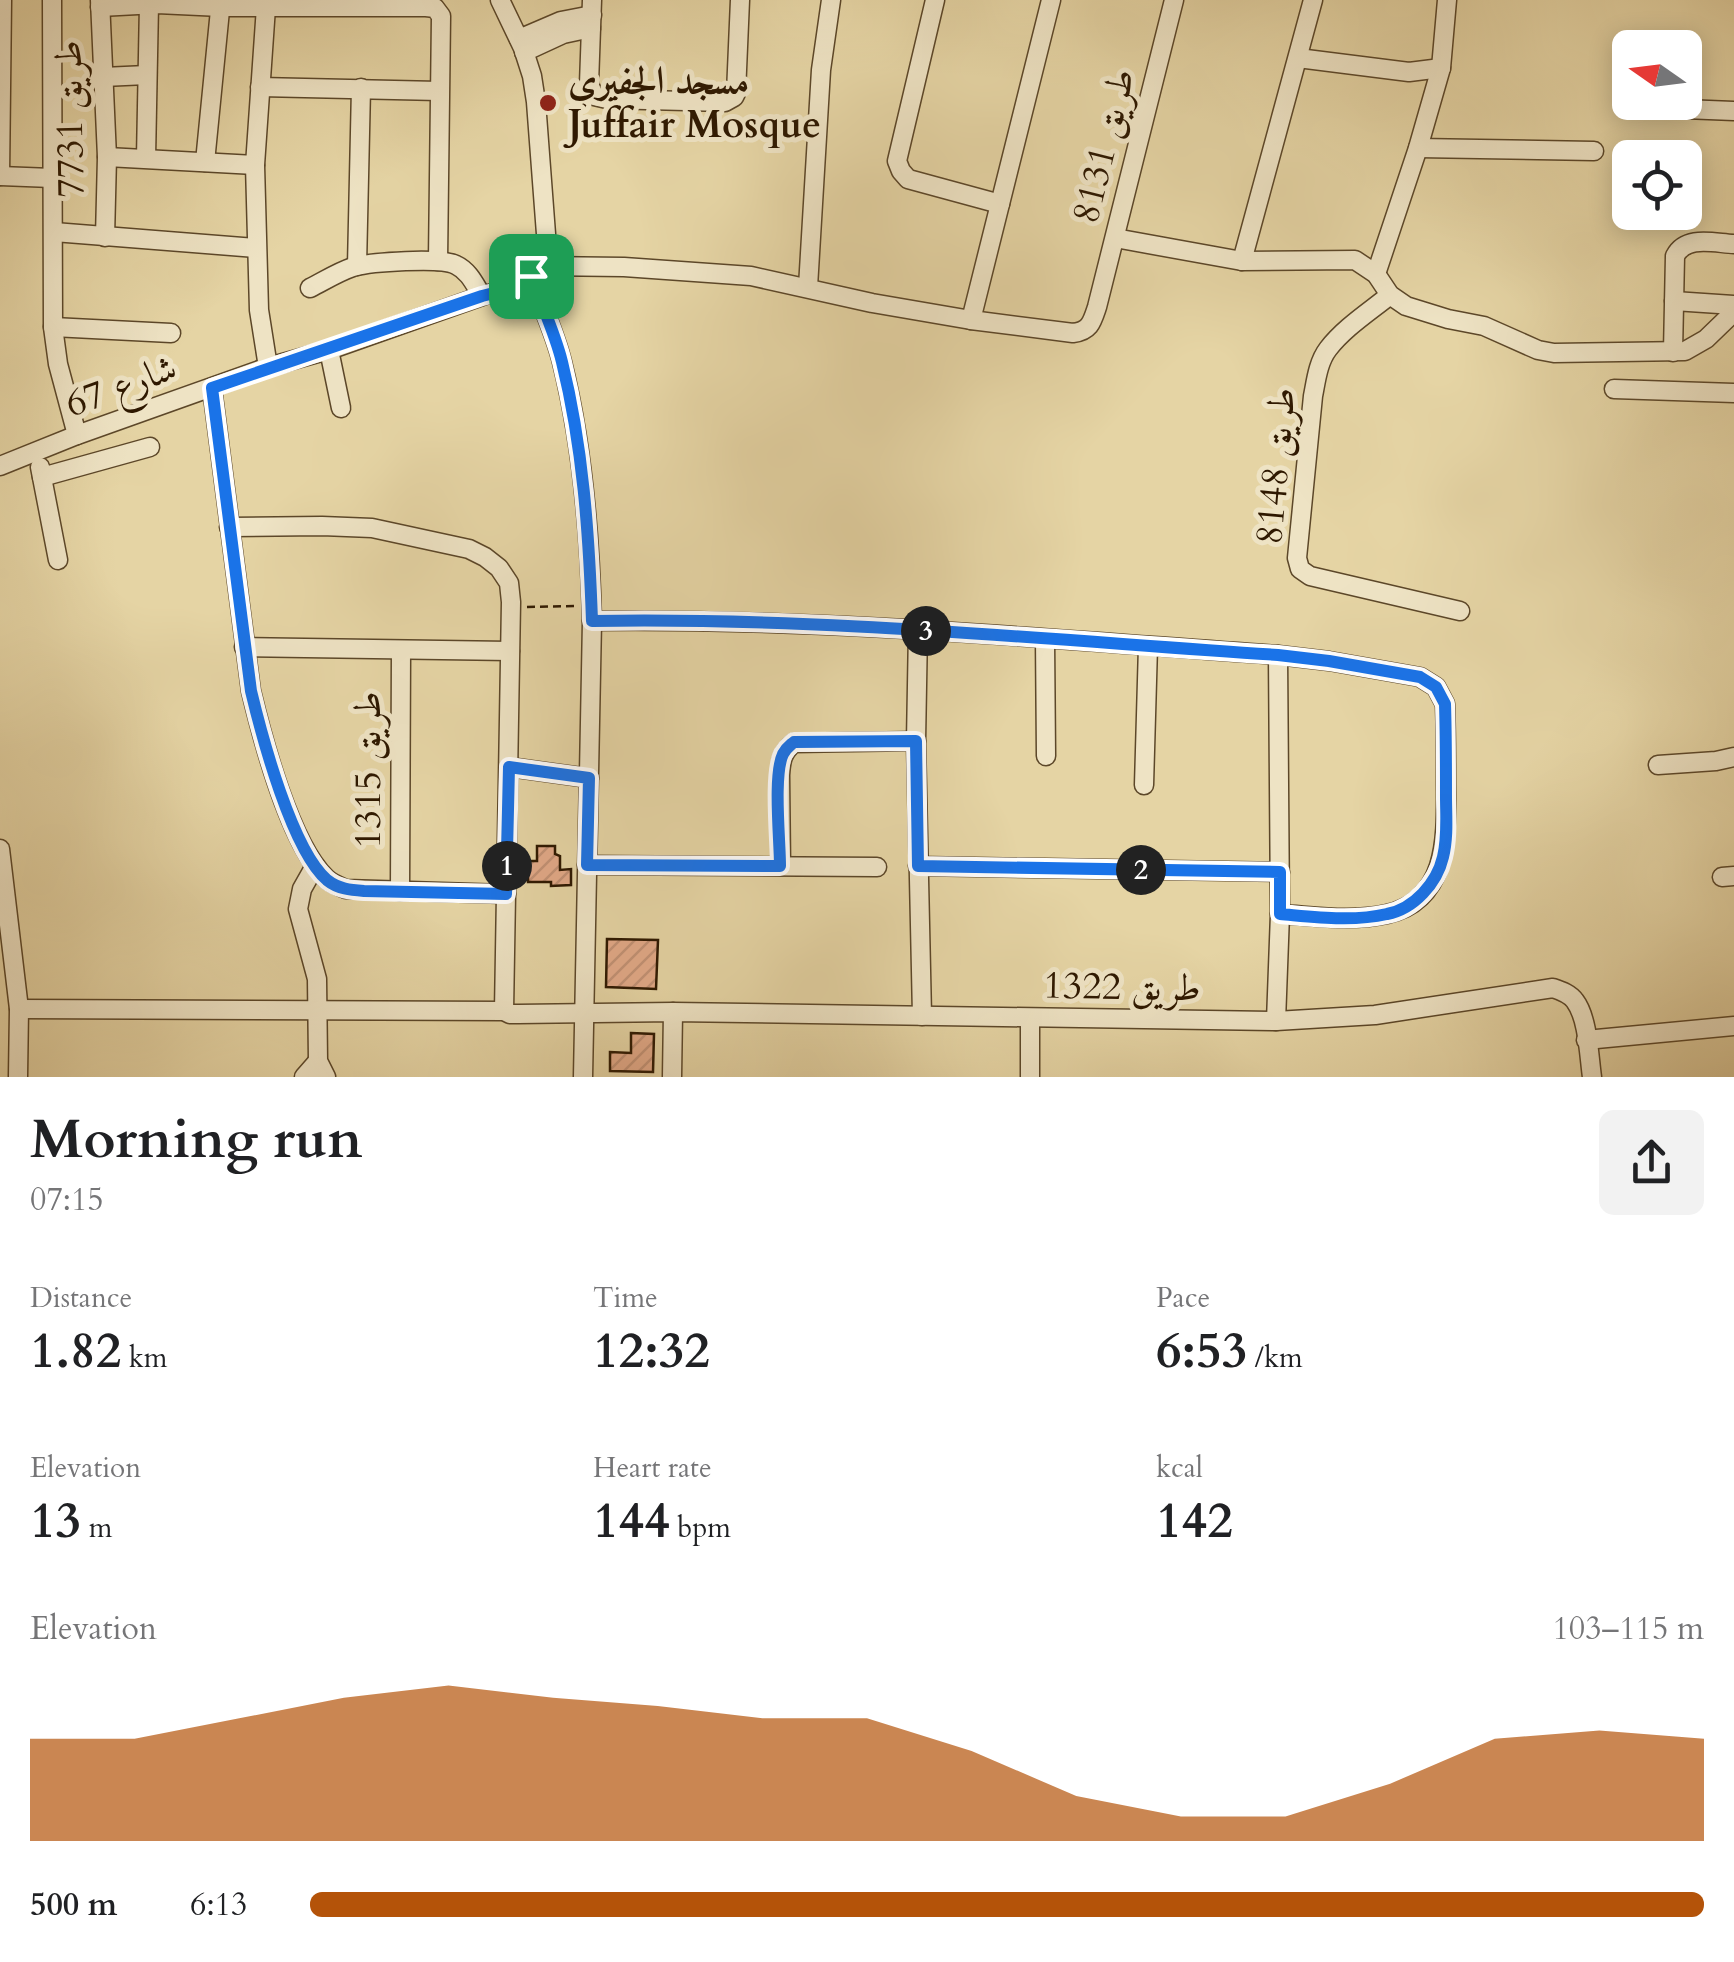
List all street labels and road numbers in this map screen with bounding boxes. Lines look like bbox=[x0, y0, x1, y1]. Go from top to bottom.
street label: طريق 7731 bbox=[43, 40, 97, 198]
street label: طريق 8131 bbox=[1060, 63, 1148, 229]
street label: شارع 67 bbox=[58, 342, 185, 434]
street label: طريق 8148 bbox=[1243, 385, 1309, 547]
street label: طريق 1315 bbox=[342, 691, 394, 849]
street label: طريق 1322 bbox=[1043, 960, 1201, 1014]

